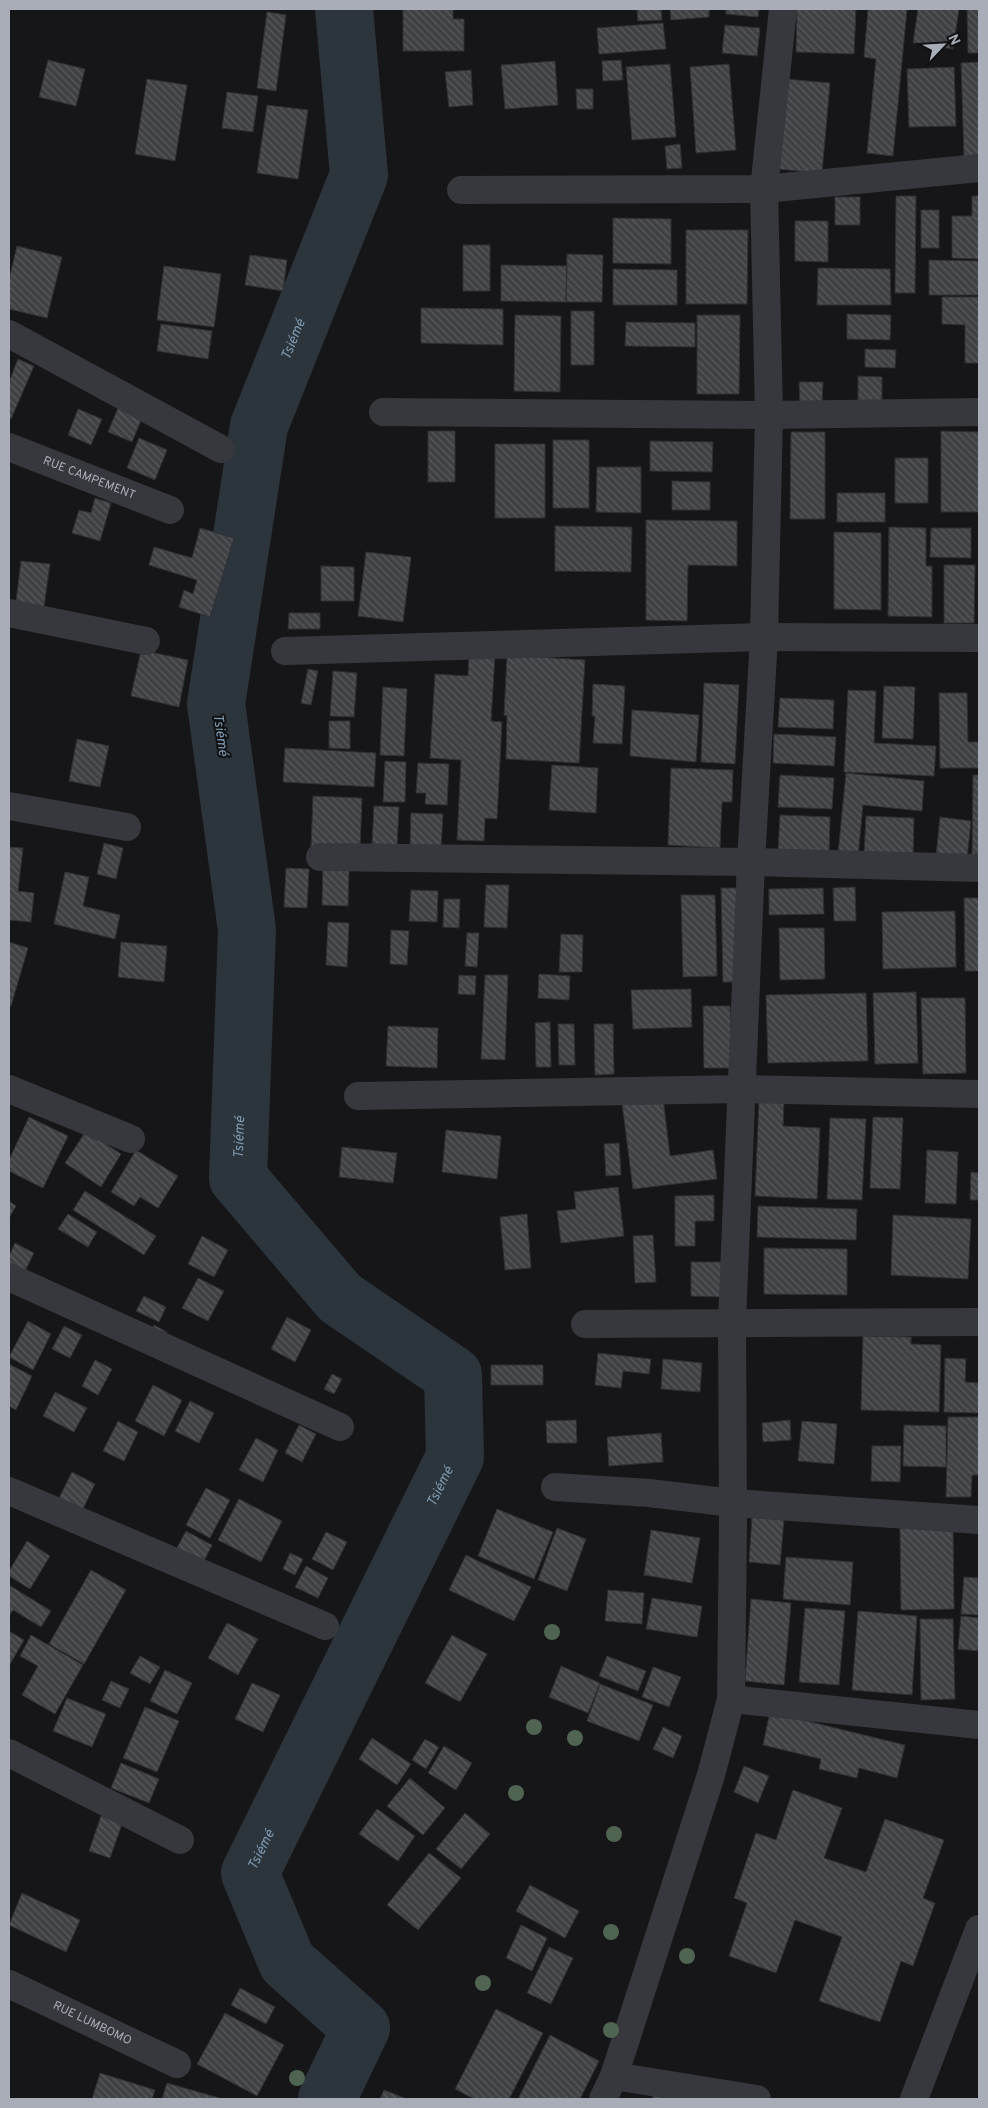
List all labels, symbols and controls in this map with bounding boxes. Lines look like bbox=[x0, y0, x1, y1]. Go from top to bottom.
north arrow bbox=[918, 20, 968, 70]
text: N bbox=[944, 32, 963, 48]
water label: Tsiémé bbox=[278, 315, 310, 362]
street label: RUE CAMPEMENT bbox=[40, 453, 138, 504]
water label: Tsiémé bbox=[209, 713, 232, 759]
water label: Tsiémé bbox=[230, 1114, 249, 1159]
water label: Tsiémé bbox=[423, 1462, 458, 1509]
water label: Tsiémé bbox=[244, 1825, 279, 1873]
street label: RUE LUMBOMO bbox=[50, 1998, 134, 2049]

